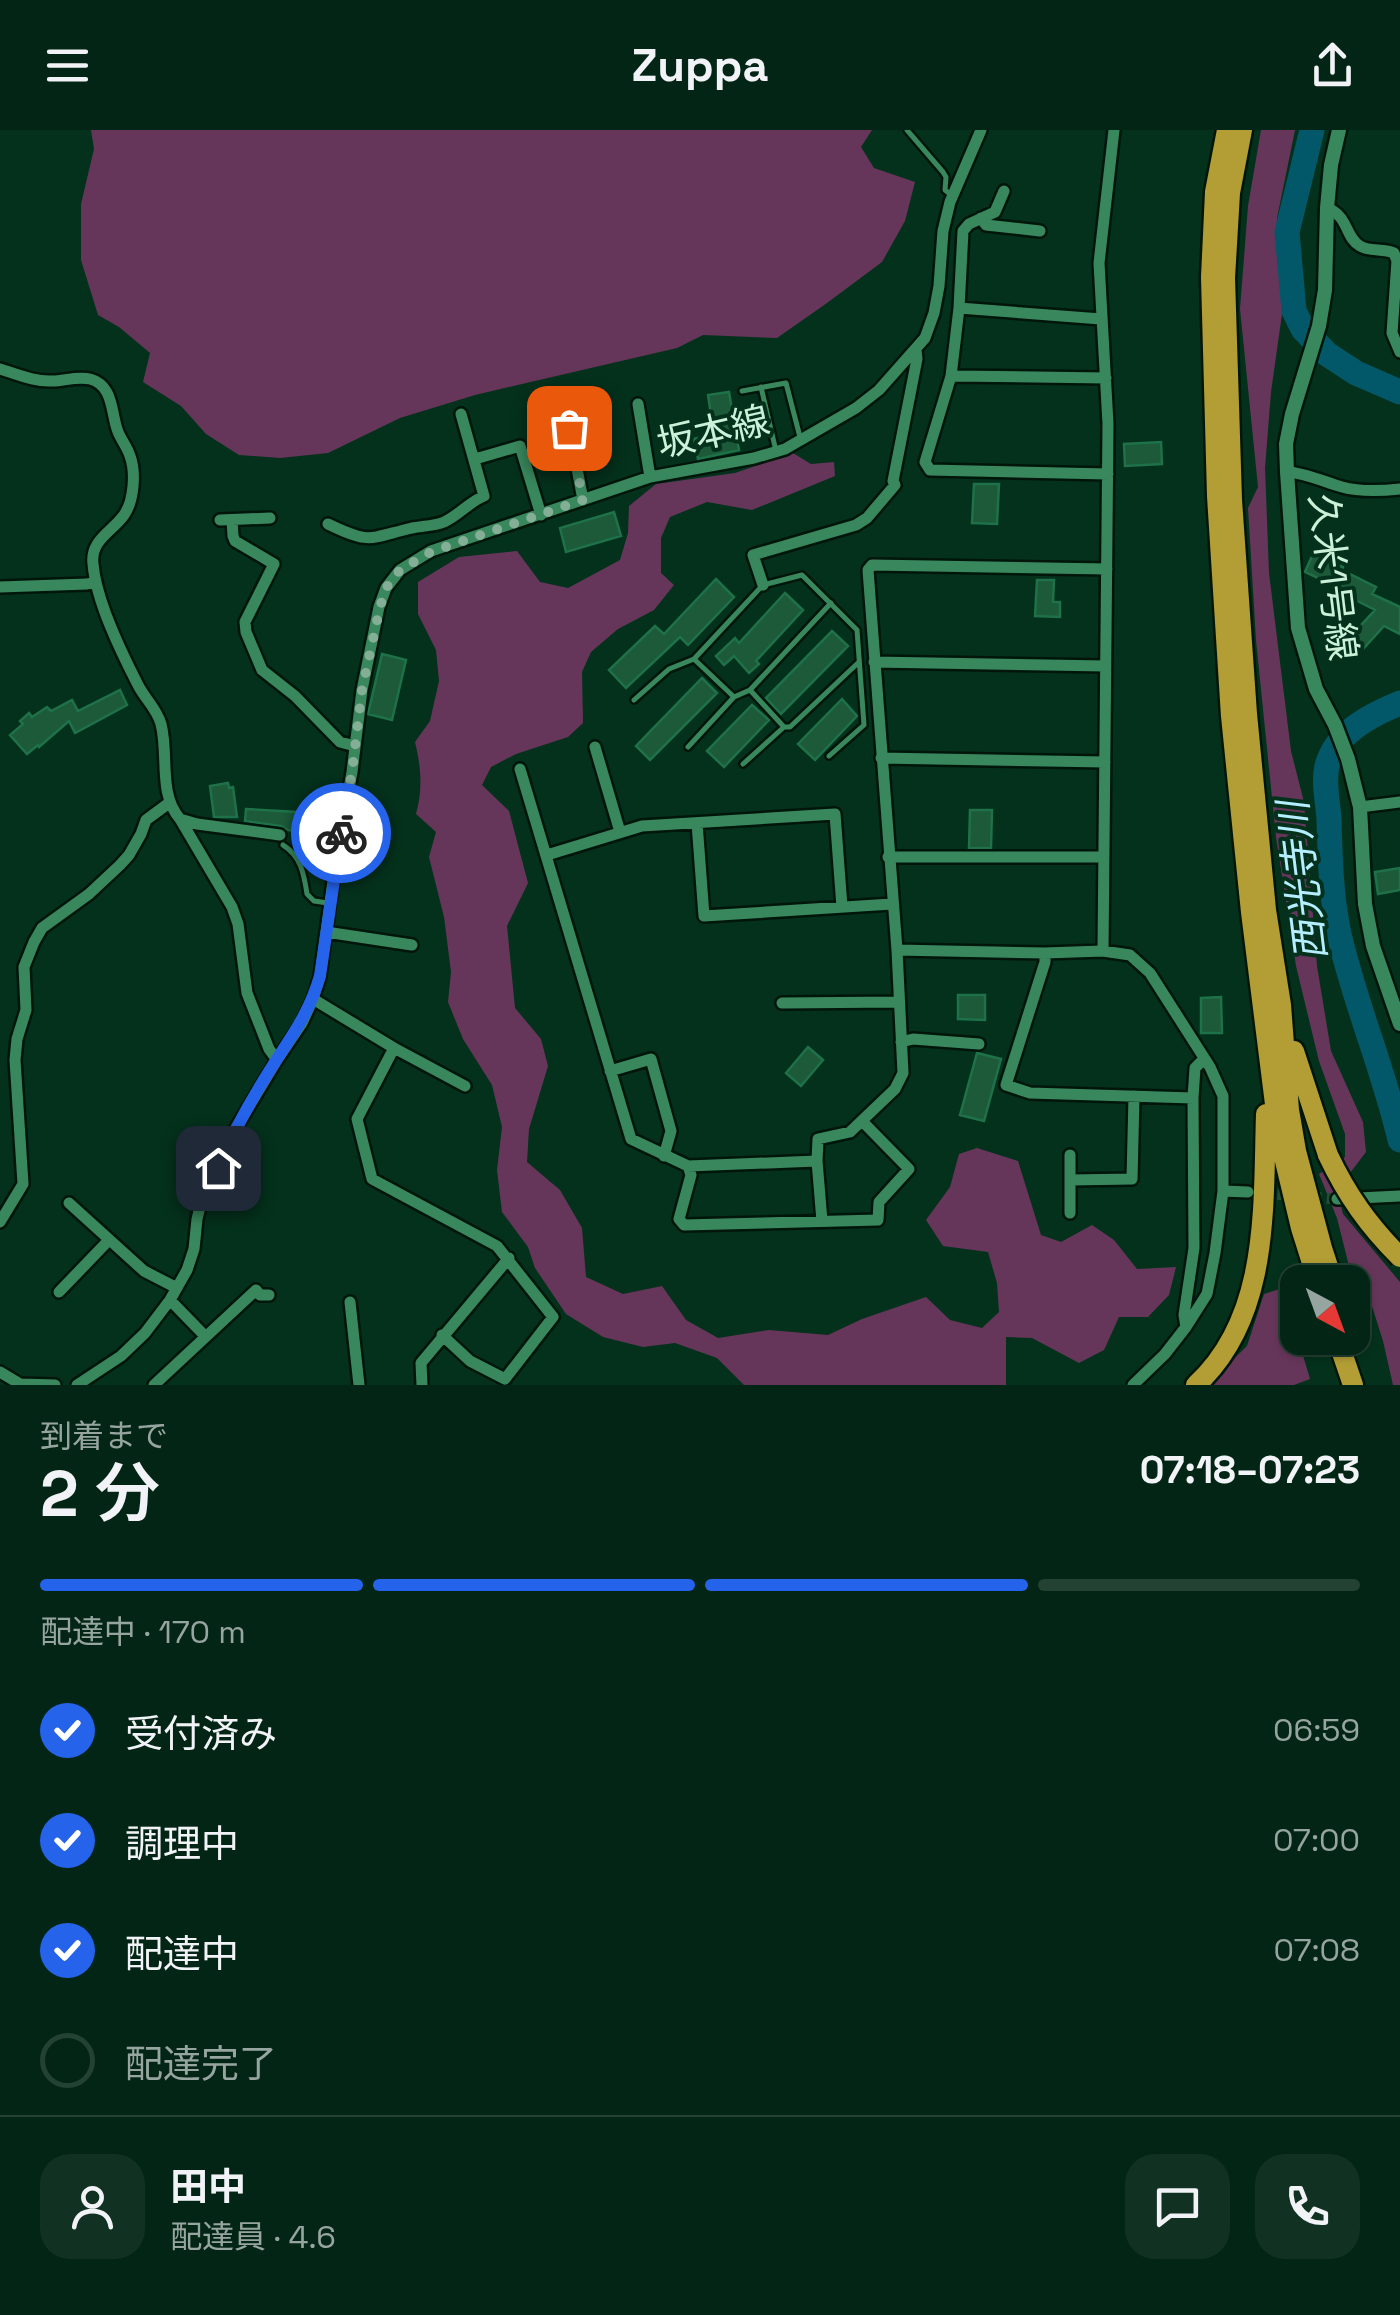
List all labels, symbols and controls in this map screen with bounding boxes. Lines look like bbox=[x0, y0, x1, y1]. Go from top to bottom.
text: Zuppa bbox=[632, 37, 768, 94]
icon: menu bbox=[40, 38, 95, 93]
icon: share bbox=[1305, 38, 1360, 93]
pin bbox=[527, 386, 612, 471]
street label: 坂本線 bbox=[652, 396, 774, 468]
icon: bag bbox=[542, 401, 597, 456]
street label: 久米1号線 bbox=[1299, 491, 1367, 663]
courier bbox=[291, 783, 391, 883]
water label: 西光寺川 bbox=[1267, 794, 1338, 963]
icon: bike bbox=[314, 806, 369, 861]
pin bbox=[176, 1126, 261, 1211]
icon: home bbox=[191, 1141, 246, 1196]
north arrow bbox=[1280, 1265, 1370, 1355]
map controls bbox=[1280, 1265, 1370, 1355]
text: 到着まで bbox=[40, 1416, 168, 1456]
text: 07:18–07:23 bbox=[1140, 1446, 1360, 1494]
text: 2 分 bbox=[40, 1452, 160, 1535]
text: 配達中 · 170 m bbox=[40, 1612, 246, 1652]
icon: check bbox=[40, 1703, 95, 1758]
text: 受付済み bbox=[125, 1710, 277, 1758]
text: 06:59 bbox=[1273, 1710, 1360, 1750]
icon: check bbox=[40, 1813, 95, 1868]
text: 調理中 bbox=[125, 1820, 239, 1868]
text: 07:00 bbox=[1273, 1820, 1360, 1860]
icon: check bbox=[40, 1923, 95, 1978]
text: 配達中 bbox=[125, 1930, 239, 1978]
text: 07:08 bbox=[1273, 1930, 1360, 1970]
text: 配達完了 bbox=[125, 2040, 277, 2088]
button: person bbox=[40, 2154, 145, 2259]
button: chat bbox=[1125, 2154, 1230, 2259]
button: phone bbox=[1255, 2154, 1360, 2259]
text: 田中 bbox=[170, 2163, 246, 2211]
text: 配達員 · 4.6 bbox=[170, 2217, 336, 2257]

